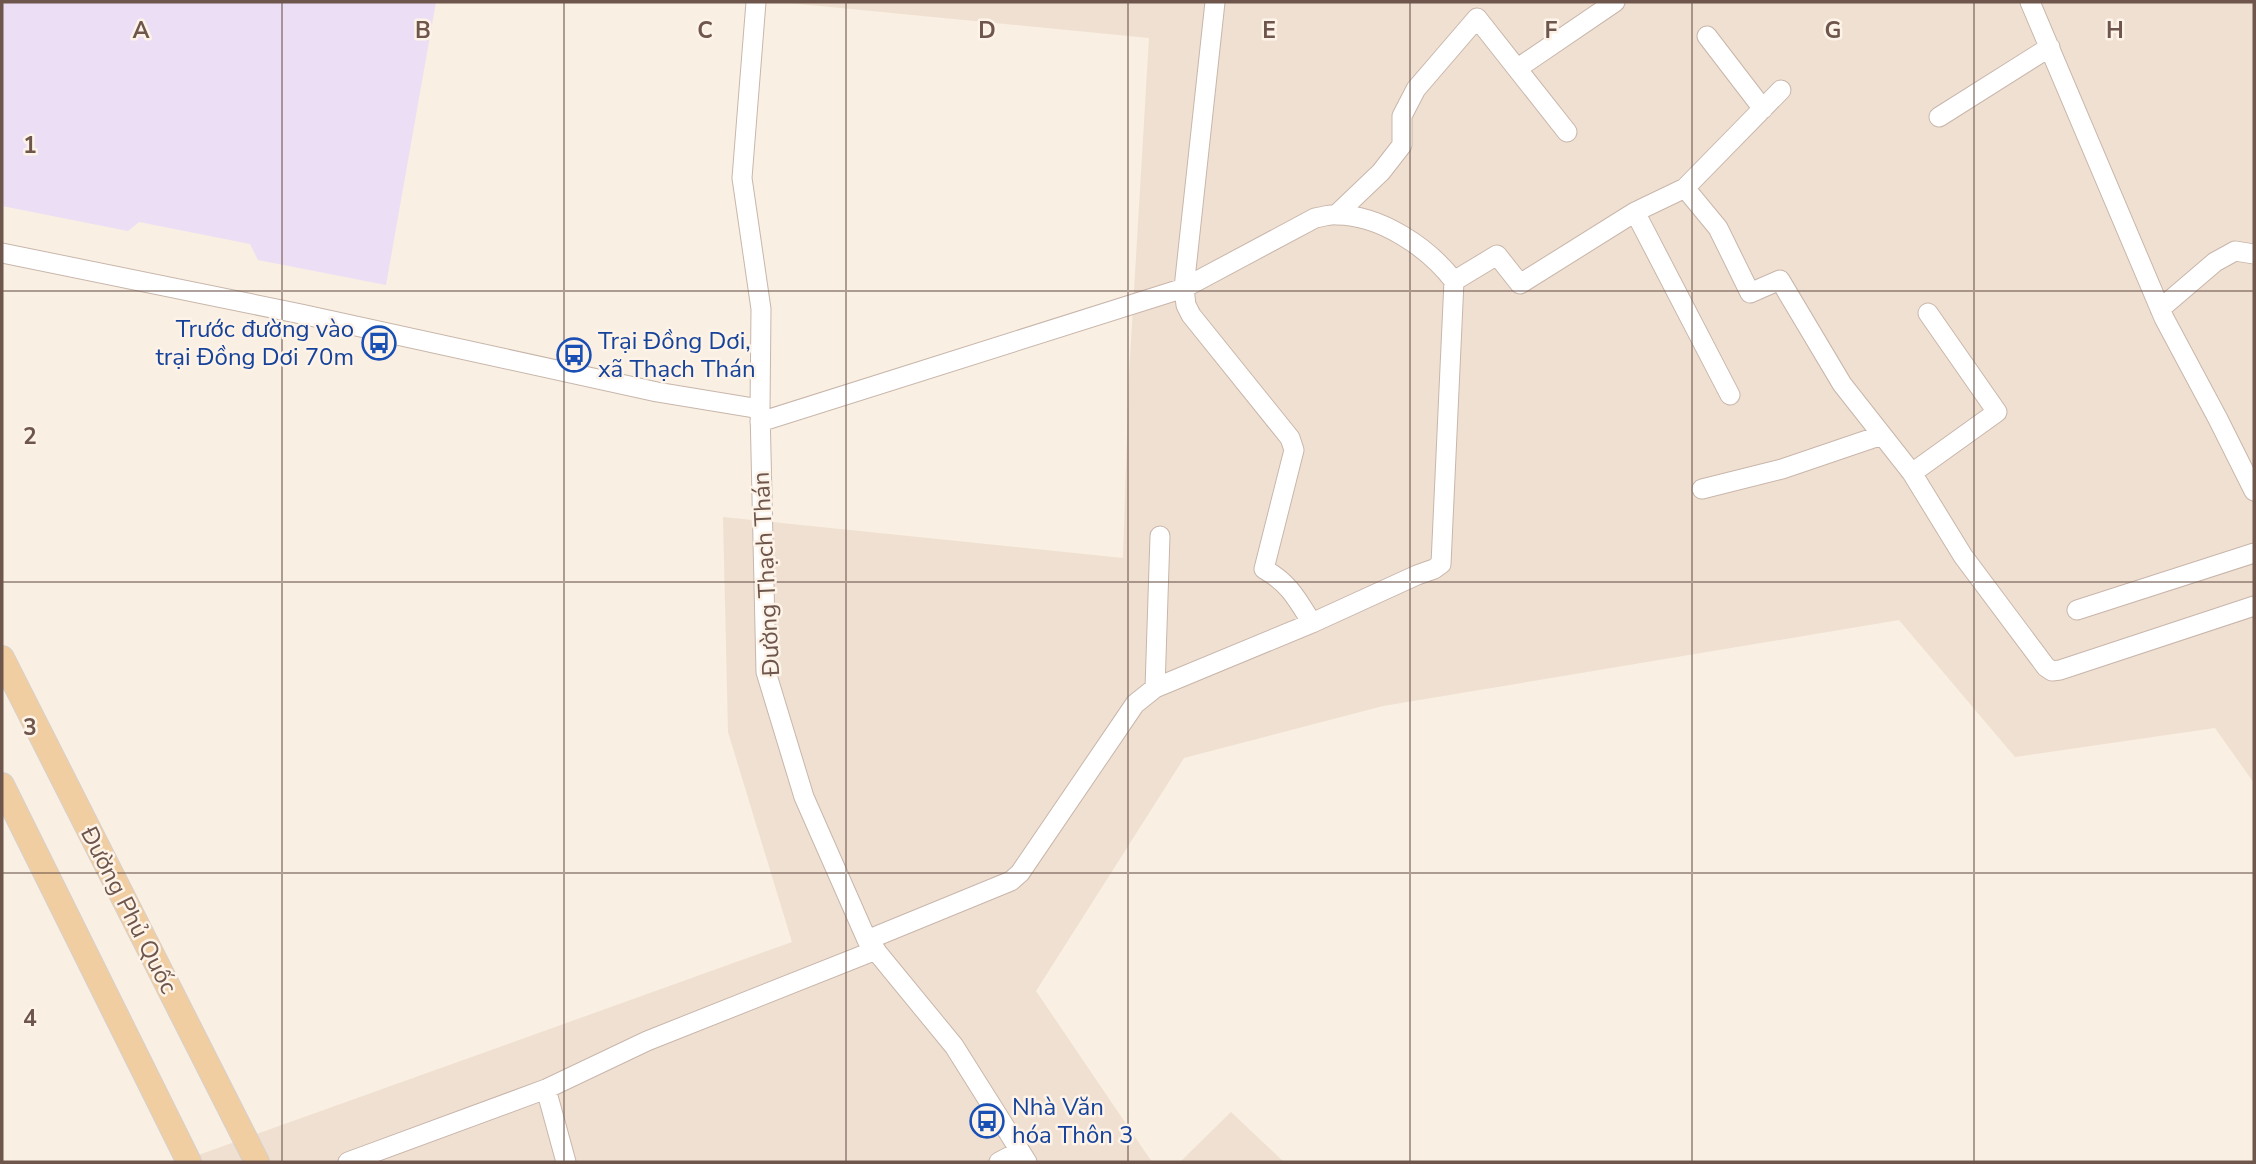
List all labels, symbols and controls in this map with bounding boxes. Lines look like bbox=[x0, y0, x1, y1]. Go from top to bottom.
text: A bbox=[132, 15, 150, 46]
text: B bbox=[415, 15, 431, 46]
text: C bbox=[697, 15, 713, 46]
text: D bbox=[978, 15, 996, 46]
text: E bbox=[1262, 15, 1276, 46]
text: F bbox=[1545, 15, 1558, 46]
text: G bbox=[1825, 15, 1841, 46]
text: H bbox=[2106, 15, 2124, 46]
text: 1 bbox=[23, 130, 37, 161]
place label: Trước đường vào trại Đồng Dơi 70m bbox=[155, 313, 354, 373]
bus stop icon: Trước đường vào trại Đồng Dơi 70m bbox=[360, 324, 398, 362]
place label: Trại Đồng Dơi, xã Thạch Thán bbox=[598, 325, 756, 385]
bus stop icon: Trại Đồng Dơi, xã Thạch Thán bbox=[555, 336, 593, 374]
text: 2 bbox=[23, 421, 37, 452]
street label: Đường Thạch Thán bbox=[745, 471, 787, 678]
text: 3 bbox=[23, 712, 37, 743]
street label: Đường Phủ Quốc bbox=[73, 820, 185, 999]
text: 4 bbox=[23, 1003, 37, 1034]
place label: Nhà Văn hóa Thôn 3 bbox=[1012, 1091, 1134, 1151]
bus stop icon: Nhà Văn hóa Thôn 3 bbox=[968, 1102, 1006, 1140]

